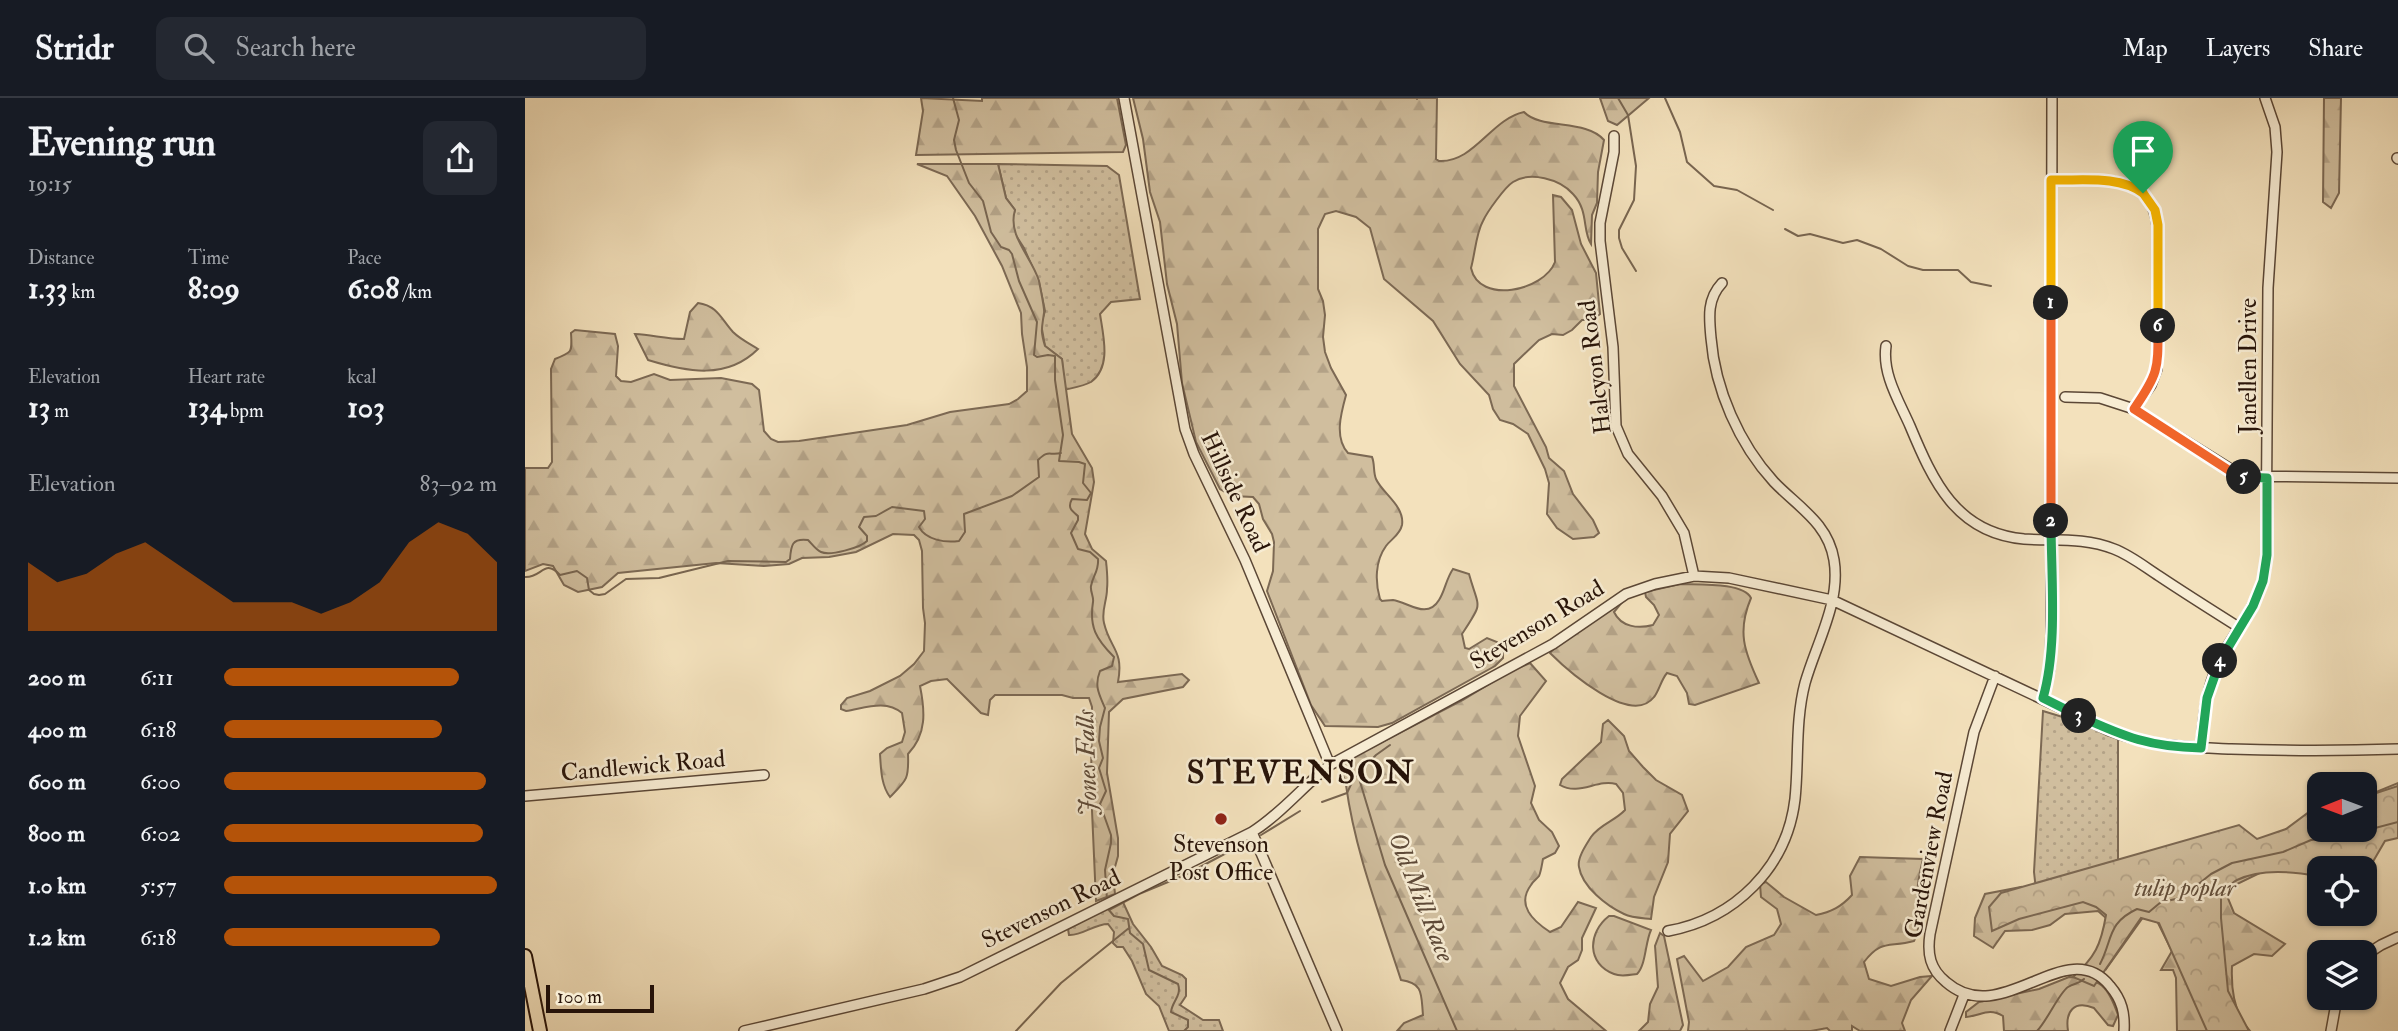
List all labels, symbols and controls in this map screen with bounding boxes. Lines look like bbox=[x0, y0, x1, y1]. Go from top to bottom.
search box bbox=[156, 17, 646, 80]
text: Stridr bbox=[35, 28, 114, 69]
icon: search bbox=[180, 29, 218, 67]
text: Search here bbox=[236, 32, 356, 64]
text: Map bbox=[2123, 33, 2168, 64]
text: Layers bbox=[2206, 33, 2270, 64]
text: Share bbox=[2308, 33, 2363, 64]
text: Evening run bbox=[28, 119, 216, 167]
button: share bbox=[423, 121, 497, 195]
pin bbox=[2113, 121, 2173, 193]
icon: arrive bbox=[2124, 132, 2162, 170]
text: 19:15 bbox=[28, 169, 72, 198]
text: Distance bbox=[28, 246, 94, 270]
text: Time bbox=[188, 246, 229, 270]
text: Pace bbox=[347, 246, 381, 270]
text: 1.33 bbox=[28, 270, 68, 307]
text: 8:09 bbox=[188, 270, 240, 307]
text: 6:08 bbox=[347, 270, 399, 307]
text: km bbox=[68, 280, 95, 304]
text: /km bbox=[399, 280, 432, 304]
pin: 1 bbox=[2033, 286, 2069, 320]
text: 1 bbox=[2047, 290, 2054, 314]
street label: Halcyon Road bbox=[1571, 298, 1619, 436]
street label: Janellen Drive bbox=[2233, 298, 2264, 435]
pin: 6 bbox=[2141, 308, 2175, 344]
text: 6 bbox=[2153, 313, 2162, 337]
text: Elevation bbox=[28, 365, 100, 389]
text: Heart rate bbox=[188, 365, 265, 389]
text: kcal bbox=[347, 365, 376, 389]
text: 13 bbox=[28, 389, 50, 426]
text: 134 bbox=[188, 389, 226, 426]
text: 103 bbox=[347, 389, 385, 426]
text: m bbox=[50, 399, 69, 423]
text: bpm bbox=[226, 399, 264, 423]
street label: Hillside Road bbox=[1193, 427, 1277, 558]
pin: 5 bbox=[2227, 460, 2261, 494]
text: 5 bbox=[2239, 464, 2248, 488]
text: Elevation bbox=[28, 469, 116, 498]
text: 83–92 m bbox=[420, 469, 497, 498]
pin: 2 bbox=[2033, 504, 2069, 538]
text: 2 bbox=[2046, 508, 2055, 532]
street label: Stevenson Road bbox=[1464, 573, 1610, 677]
pin: 4 bbox=[2203, 644, 2237, 678]
text: 4 bbox=[2214, 648, 2225, 672]
text: 200 m bbox=[28, 663, 86, 692]
text: 6:11 bbox=[140, 663, 174, 692]
pin: 3 bbox=[2061, 698, 2097, 734]
text: 3 bbox=[2075, 703, 2082, 727]
water label: Jones Falls bbox=[1069, 708, 1105, 817]
text: 400 m bbox=[28, 715, 87, 744]
text: 6:18 bbox=[140, 715, 176, 744]
street label: Candlewick Road bbox=[559, 743, 727, 789]
district label: STEVENSON bbox=[1187, 753, 1415, 793]
text: 600 m bbox=[28, 767, 86, 796]
text: 6:00 bbox=[140, 767, 181, 796]
street label: Gardenview Road bbox=[1898, 769, 1960, 941]
north arrow bbox=[2307, 772, 2377, 842]
map controls bbox=[2307, 772, 2377, 1010]
marker: Stevenson Post Office bbox=[1213, 811, 1229, 827]
text: 800 m bbox=[28, 819, 85, 848]
text: 6:02 bbox=[140, 819, 181, 848]
water label: Old Mill Race bbox=[1380, 827, 1462, 967]
place label: Stevenson Post Office bbox=[1169, 829, 1273, 888]
button: locate bbox=[2307, 856, 2377, 926]
street label: Stevenson Road bbox=[976, 862, 1126, 956]
text: 1.0 km bbox=[28, 871, 86, 900]
text: 5:57 bbox=[140, 871, 176, 900]
park label: tulip poplar bbox=[2135, 873, 2237, 904]
text: 1.2 km bbox=[28, 923, 86, 952]
text: 6:18 bbox=[140, 923, 176, 952]
button: layers bbox=[2307, 940, 2377, 1010]
scale bar bbox=[546, 982, 655, 1014]
text: 100 m bbox=[557, 985, 602, 1009]

